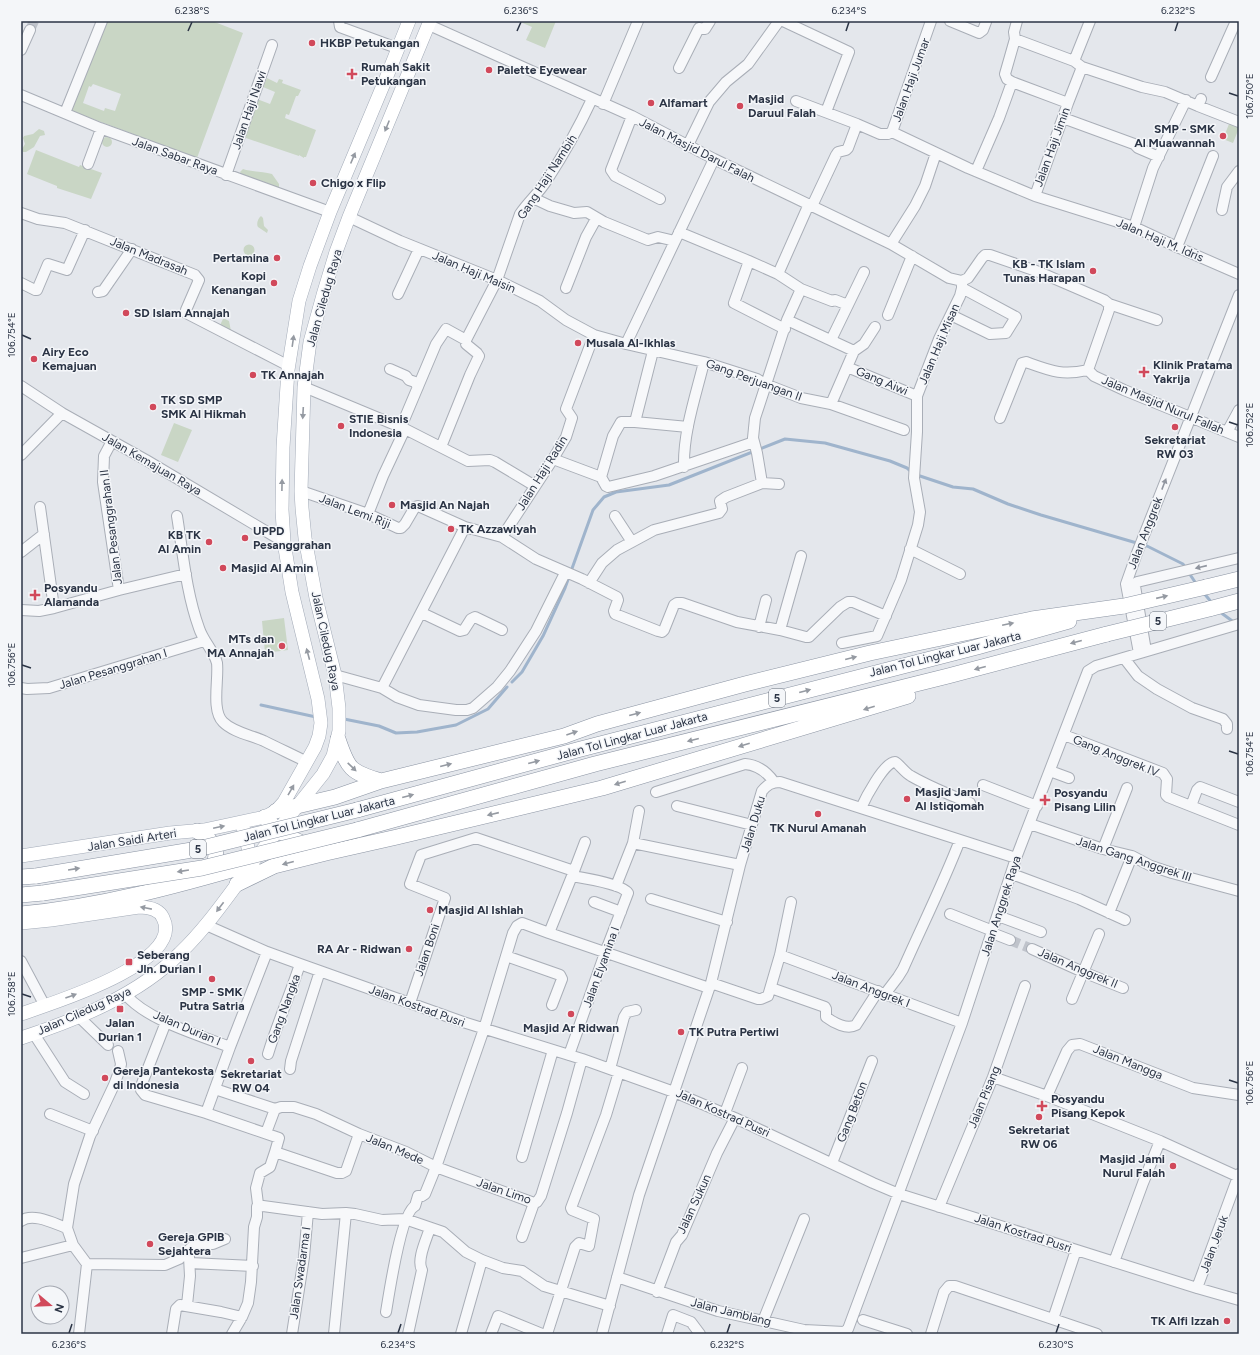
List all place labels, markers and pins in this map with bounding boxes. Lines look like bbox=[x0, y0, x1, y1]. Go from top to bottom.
place label: HKBP Petukangan bbox=[320, 36, 420, 50]
marker: HKBP Petukangan bbox=[307, 38, 317, 48]
place label: Rumah Sakit Petukangan bbox=[361, 60, 430, 88]
place label: Palette Eyewear bbox=[497, 63, 587, 77]
marker: Palette Eyewear bbox=[484, 65, 494, 75]
marker: Rumah Sakit Petukangan bbox=[346, 68, 358, 80]
place label: Masjid Daruul Falah bbox=[748, 92, 816, 120]
place label: Alfamart bbox=[659, 96, 708, 110]
marker: Alfamart bbox=[646, 98, 656, 108]
marker: Masjid Daruul Falah bbox=[735, 101, 745, 111]
place label: SMP - SMK Al Muawannah bbox=[1134, 122, 1215, 150]
marker: SMP - SMK Al Muawannah bbox=[1218, 131, 1228, 141]
place label: Chigo x Flip bbox=[321, 176, 386, 190]
marker: Chigo x Flip bbox=[308, 178, 318, 188]
place label: Pertamina bbox=[213, 251, 269, 265]
marker: Pertamina bbox=[272, 253, 282, 263]
place label: KB - TK Islam Tunas Harapan bbox=[1003, 257, 1085, 285]
marker: KB - TK Islam Tunas Harapan bbox=[1088, 266, 1098, 276]
place label: Kopi Kenangan bbox=[211, 269, 266, 297]
marker: Kopi Kenangan bbox=[269, 278, 279, 288]
place label: SD Islam Annajah bbox=[134, 306, 230, 320]
marker: SD Islam Annajah bbox=[121, 308, 131, 318]
place label: Musala Al-Ikhlas bbox=[586, 336, 676, 350]
marker: Musala Al-Ikhlas bbox=[573, 338, 583, 348]
place label: Airy Eco Kemajuan bbox=[42, 345, 97, 373]
marker: Airy Eco Kemajuan bbox=[29, 354, 39, 364]
place label: Klinik Pratama Yakrija bbox=[1153, 358, 1233, 386]
marker: Klinik Pratama Yakrija bbox=[1138, 366, 1150, 378]
place label: TK Annajah bbox=[261, 368, 324, 382]
marker: TK Annajah bbox=[248, 370, 258, 380]
place label: TK SD SMP SMK Al Hikmah bbox=[161, 393, 246, 421]
marker: TK SD SMP SMK Al Hikmah bbox=[148, 402, 158, 412]
place label: STIE Bisnis Indonesia bbox=[349, 412, 409, 440]
marker: STIE Bisnis Indonesia bbox=[336, 421, 346, 431]
marker: Sekretariat RW 03 bbox=[1170, 422, 1180, 432]
place label: Sekretariat RW 03 bbox=[1144, 433, 1206, 461]
place label: Masjid An Najah bbox=[400, 498, 490, 512]
marker: Masjid An Najah bbox=[387, 500, 397, 510]
place label: TK Azzawiyah bbox=[459, 522, 536, 536]
place label: UPPD Pesanggrahan bbox=[253, 524, 331, 552]
marker: TK Azzawiyah bbox=[446, 524, 456, 534]
place label: KB TK Al Amin bbox=[158, 528, 201, 556]
marker: UPPD Pesanggrahan bbox=[240, 533, 250, 543]
marker: KB TK Al Amin bbox=[204, 537, 214, 547]
place label: Masjid Al Amin bbox=[231, 561, 313, 575]
marker: Masjid Al Amin bbox=[218, 563, 228, 573]
place label: Posyandu Alamanda bbox=[44, 581, 99, 609]
marker: Posyandu Alamanda bbox=[29, 589, 41, 601]
place label: MTs dan MA Annajah bbox=[207, 632, 274, 660]
marker: MTs dan MA Annajah bbox=[277, 641, 287, 651]
place label: Masjid Jami Al Istiqomah bbox=[915, 785, 984, 813]
place label: Posyandu Pisang Lilin bbox=[1054, 786, 1116, 814]
marker: Masjid Jami Al Istiqomah bbox=[902, 794, 912, 804]
marker: Posyandu Pisang Lilin bbox=[1039, 794, 1051, 806]
marker: TK Nurul Amanah bbox=[813, 809, 823, 819]
place label: TK Nurul Amanah bbox=[770, 821, 866, 835]
place label: Masjid Al Ishlah bbox=[438, 903, 524, 917]
marker: Masjid Al Ishlah bbox=[425, 905, 435, 915]
place label: RA Ar - Ridwan bbox=[317, 942, 401, 956]
marker: RA Ar - Ridwan bbox=[404, 944, 414, 954]
place label: Seberang Jln. Durian I bbox=[137, 948, 202, 976]
marker: Seberang Jln. Durian I bbox=[124, 957, 134, 967]
marker: SMP - SMK Putra Satria bbox=[207, 974, 217, 984]
place label: SMP - SMK Putra Satria bbox=[179, 985, 245, 1013]
marker: Jalan Durian 1 bbox=[115, 1004, 125, 1014]
marker: Masjid Ar Ridwan bbox=[566, 1009, 576, 1019]
place label: Jalan Durian 1 bbox=[98, 1016, 142, 1044]
place label: Masjid Ar Ridwan bbox=[523, 1021, 619, 1035]
place label: TK Putra Pertiwi bbox=[689, 1025, 779, 1039]
marker: TK Putra Pertiwi bbox=[676, 1027, 686, 1037]
marker: Sekretariat RW 04 bbox=[246, 1056, 256, 1066]
place label: Gereja Pantekosta di Indonesia bbox=[113, 1064, 214, 1092]
place label: Sekretariat RW 04 bbox=[220, 1067, 282, 1095]
marker: Gereja Pantekosta di Indonesia bbox=[100, 1073, 110, 1083]
place label: Posyandu Pisang Kepok bbox=[1051, 1092, 1126, 1120]
marker: Posyandu Pisang Kepok bbox=[1036, 1100, 1048, 1112]
marker: Sekretariat RW 06 bbox=[1034, 1112, 1044, 1122]
place label: Sekretariat RW 06 bbox=[1008, 1123, 1070, 1151]
place label: Masjid Jami Nurul Falah bbox=[1099, 1152, 1165, 1180]
marker: Masjid Jami Nurul Falah bbox=[1168, 1161, 1178, 1171]
place label: Gereja GPIB Sejahtera bbox=[158, 1230, 224, 1258]
marker: Gereja GPIB Sejahtera bbox=[145, 1239, 155, 1249]
place label: TK Alfi Izzah bbox=[1151, 1314, 1219, 1328]
marker: TK Alfi Izzah bbox=[1222, 1316, 1232, 1326]

